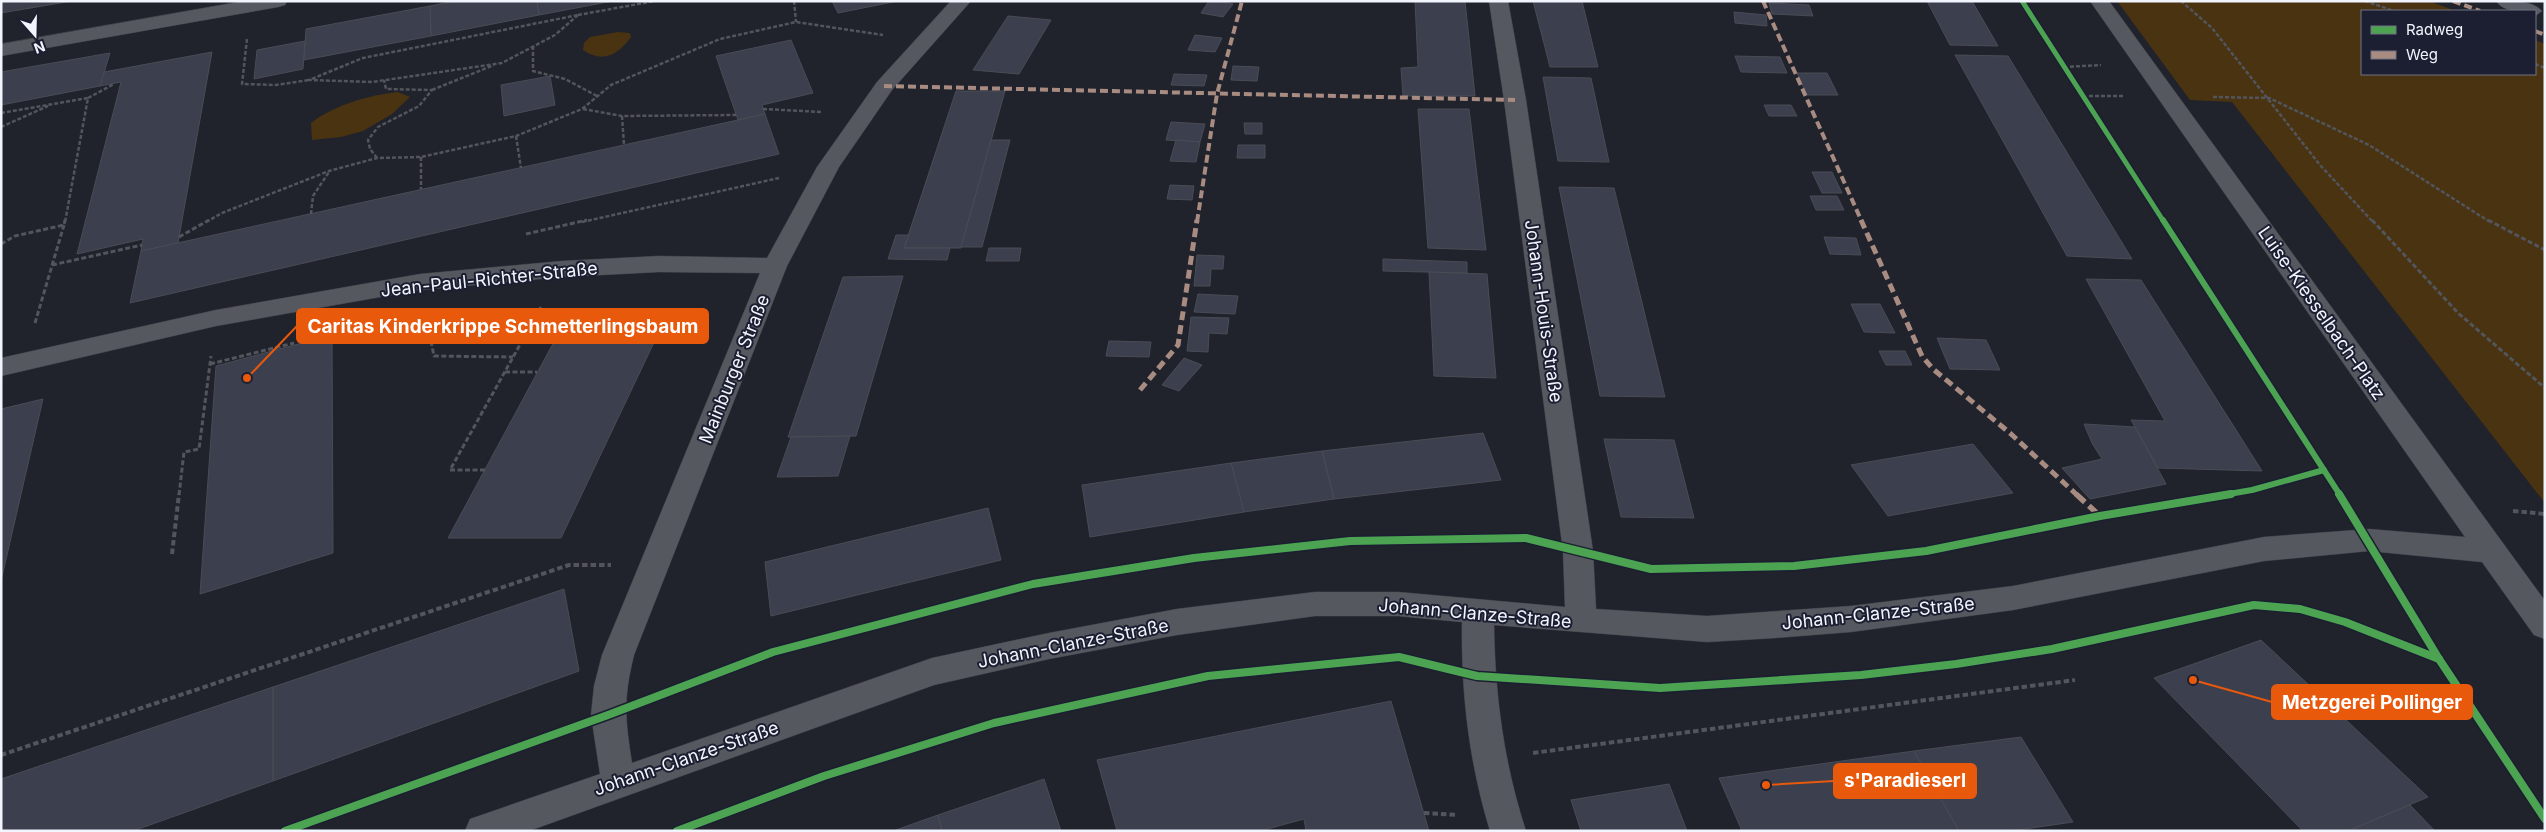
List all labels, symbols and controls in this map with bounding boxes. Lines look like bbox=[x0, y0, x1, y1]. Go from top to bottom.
north arrow bbox=[10, 10, 60, 60]
legend bbox=[2361, 10, 2536, 75]
text: Radweg bbox=[2406, 20, 2463, 39]
text: N bbox=[32, 38, 48, 57]
text: Weg bbox=[2406, 45, 2438, 64]
street label: Johann-Houis-Straße bbox=[1521, 218, 1567, 404]
street label: Luise-Kiesselbach-Platz bbox=[2254, 222, 2390, 404]
street label: Jean-Paul-Richter-Straße bbox=[379, 257, 599, 301]
street label: Mainburger Straße bbox=[695, 291, 773, 447]
callout: Caritas Kinderkrippe Schmetterlingsbaum bbox=[297, 309, 708, 343]
text: Caritas Kinderkrippe Schmetterlingsbaum bbox=[308, 315, 698, 338]
street label: Johann-Clanze-Straße bbox=[1780, 592, 1976, 634]
street label: Johann-Clanze-Straße bbox=[1377, 594, 1573, 632]
street label: Johann-Clanze-Straße bbox=[976, 614, 1170, 672]
callout: Metzgerei Pollinger bbox=[2272, 685, 2472, 719]
text: Metzgerei Pollinger bbox=[2282, 691, 2462, 714]
street label: Johann-Clanze-Straße bbox=[591, 716, 781, 800]
callout: s'Paradieserl bbox=[1834, 764, 1976, 798]
text: s'Paradieserl bbox=[1844, 769, 1966, 792]

